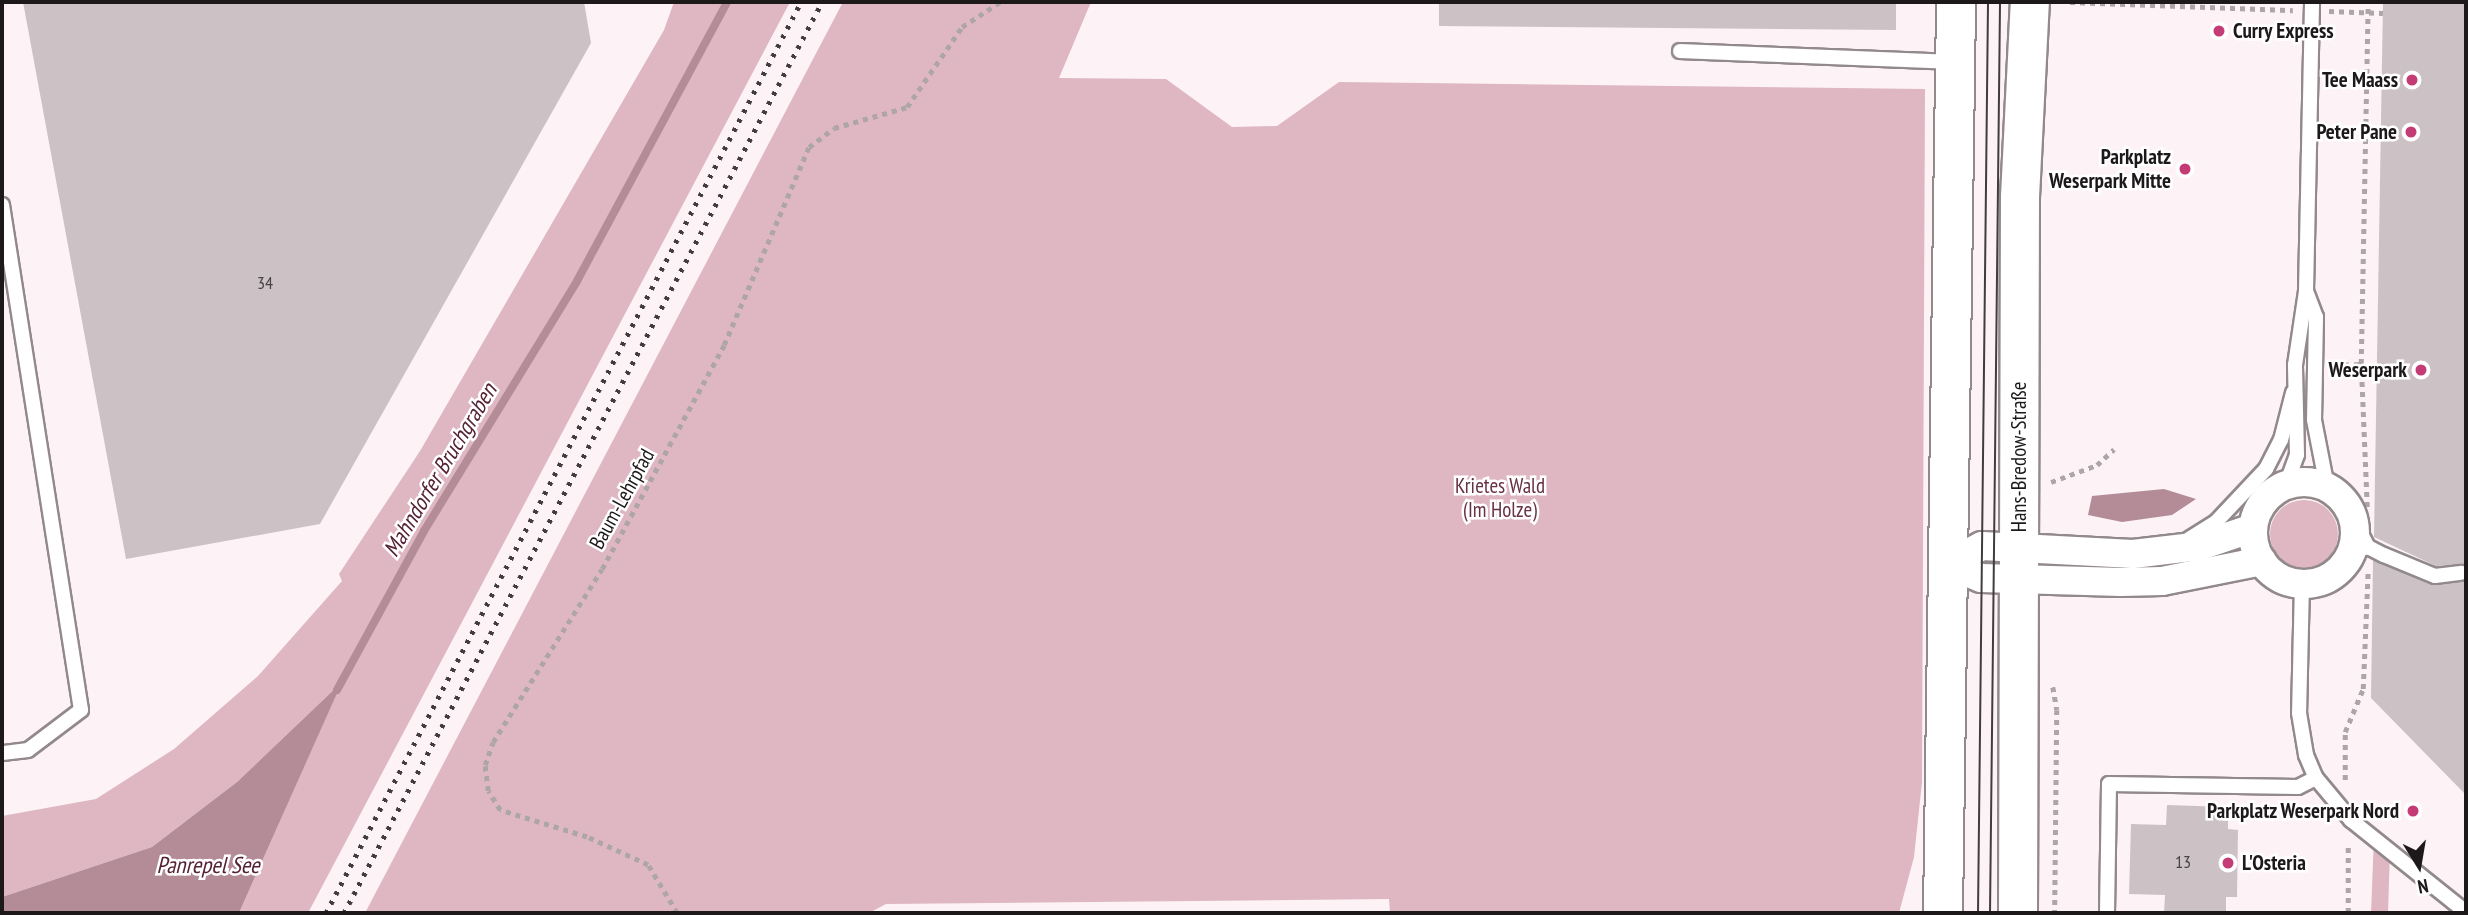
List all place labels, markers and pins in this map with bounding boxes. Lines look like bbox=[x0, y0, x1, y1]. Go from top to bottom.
place label: Curry Express bbox=[2233, 18, 2334, 44]
marker: Curry Express bbox=[2211, 23, 2227, 39]
place label: Tee Maass bbox=[2322, 67, 2398, 93]
marker: Tee Maass bbox=[2404, 72, 2420, 88]
place label: Peter Pane bbox=[2316, 119, 2397, 145]
marker: Peter Pane bbox=[2403, 124, 2419, 140]
place label: Parkplatz Weserpark Mitte bbox=[2048, 144, 2171, 194]
marker: Parkplatz Weserpark Mitte bbox=[2177, 161, 2193, 177]
place label: Weserpark bbox=[2329, 357, 2407, 383]
marker: Weserpark bbox=[2413, 362, 2429, 378]
place label: Parkplatz Weserpark Nord bbox=[2205, 798, 2399, 824]
marker: Parkplatz Weserpark Nord bbox=[2405, 803, 2421, 819]
place label: L'Osteria bbox=[2242, 850, 2306, 876]
marker: L'Osteria bbox=[2220, 855, 2236, 871]

